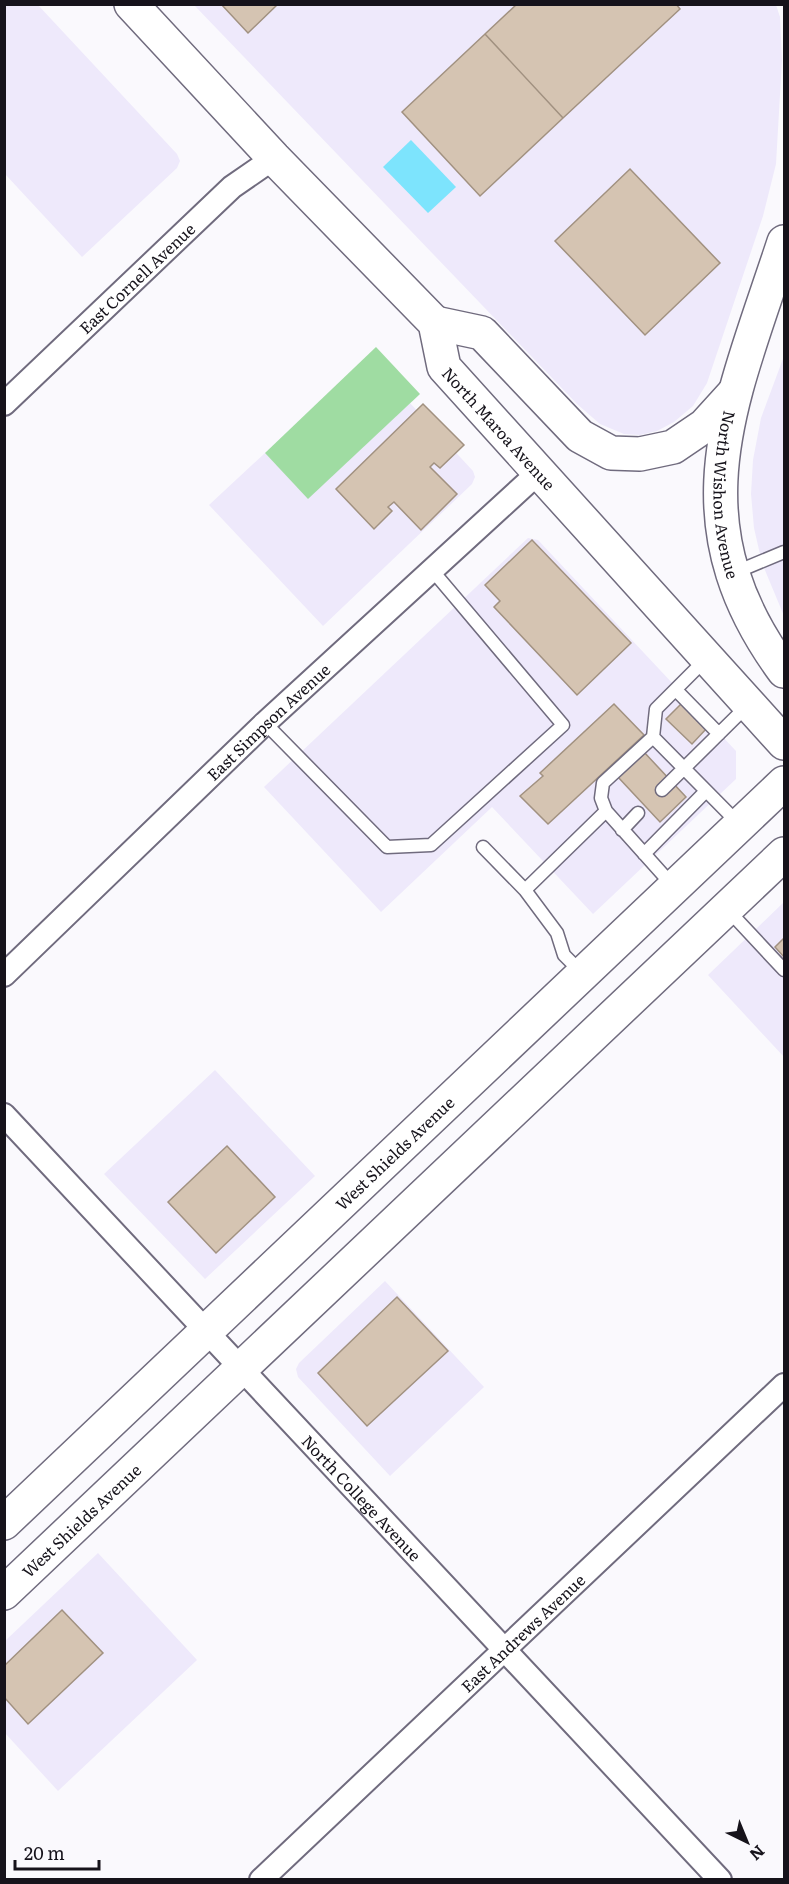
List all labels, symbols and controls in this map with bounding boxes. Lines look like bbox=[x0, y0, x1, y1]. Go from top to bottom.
street label: East Cornell Avenue bbox=[73, 217, 200, 339]
street label: North Maroa Avenue bbox=[437, 361, 561, 495]
street label: North Wishon Avenue bbox=[709, 409, 746, 582]
street label: East Simpson Avenue bbox=[201, 657, 335, 786]
street label: West Shields Avenue bbox=[329, 1090, 459, 1215]
street label: North College Avenue bbox=[297, 1429, 427, 1566]
street label: West Shields Avenue bbox=[16, 1458, 146, 1582]
street label: East Andrews Avenue bbox=[455, 1568, 590, 1697]
north arrow bbox=[717, 1812, 777, 1872]
scale bar bbox=[15, 1833, 99, 1871]
text: 20 m bbox=[24, 1839, 65, 1866]
text: N bbox=[745, 1840, 771, 1867]

